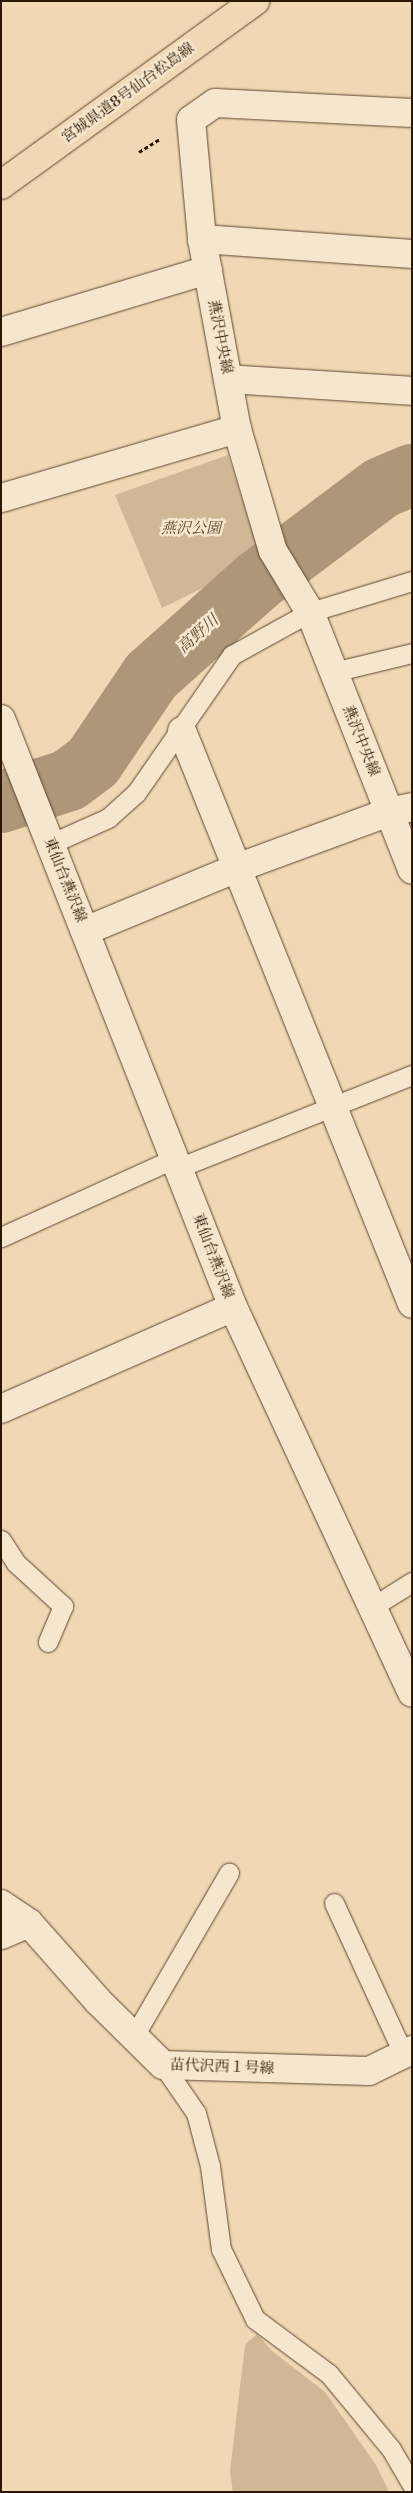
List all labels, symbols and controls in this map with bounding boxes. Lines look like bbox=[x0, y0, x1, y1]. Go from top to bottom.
street label: 宮城県道8号仙台松島線 bbox=[58, 39, 198, 147]
street label: 燕沢中央線 bbox=[204, 298, 236, 376]
park label: 燕沢公園 bbox=[161, 520, 221, 538]
water label: 高野川 bbox=[174, 611, 222, 657]
street label: 燕沢中央線 bbox=[339, 703, 383, 779]
street label: 東仙台燕沢線 bbox=[40, 835, 90, 925]
street label: 東仙台燕沢線 bbox=[188, 1211, 238, 1301]
street label: 苗代沢西１号線 bbox=[169, 2056, 275, 2078]

